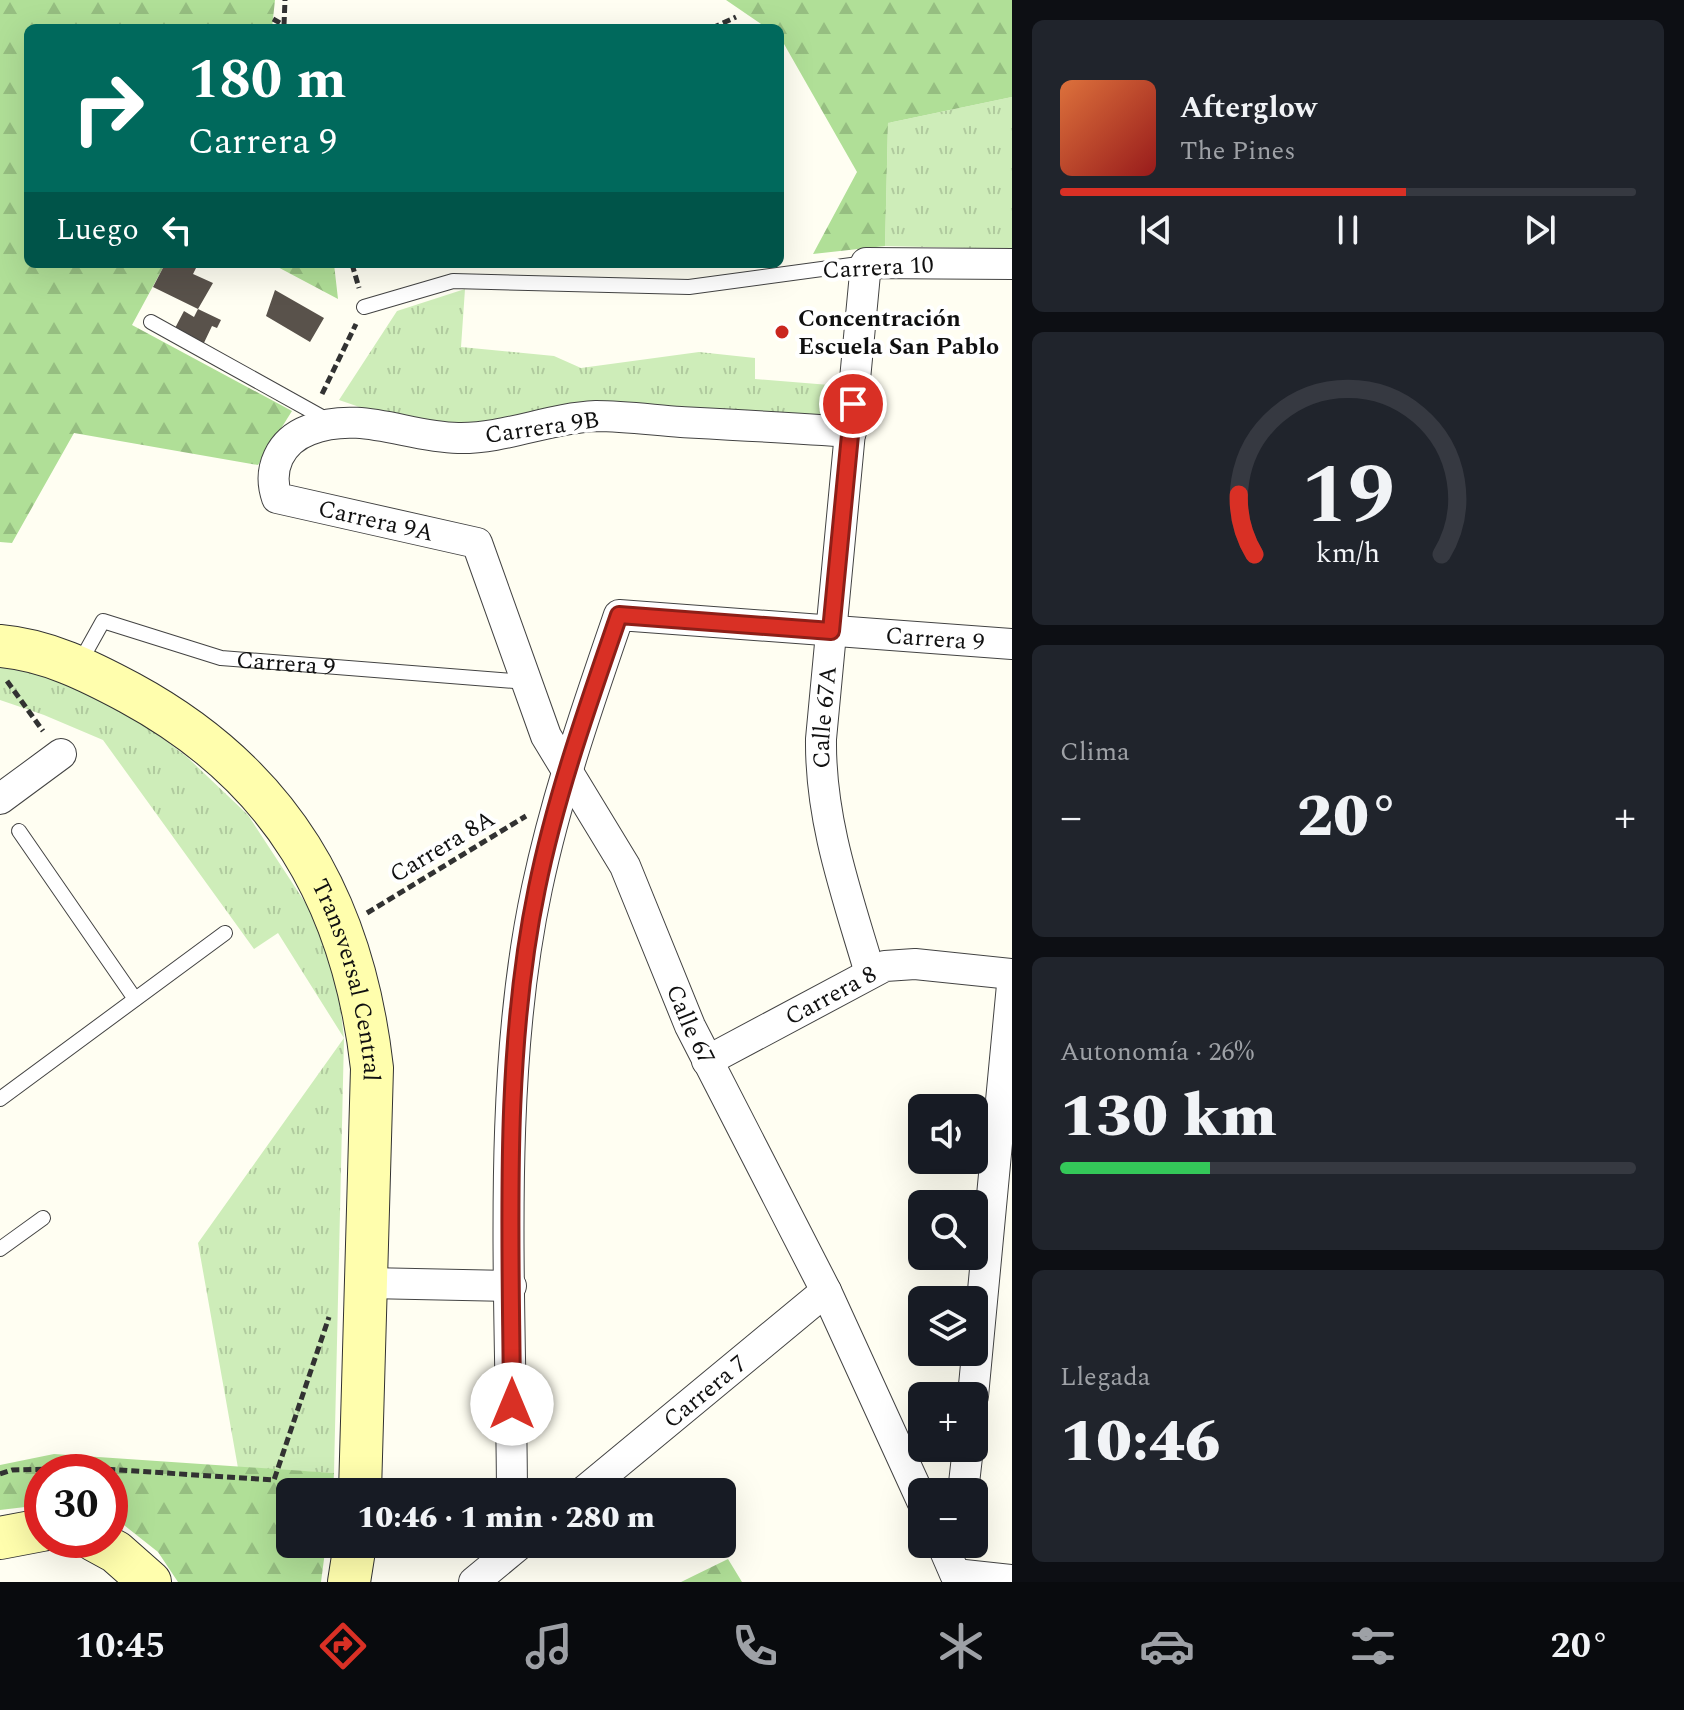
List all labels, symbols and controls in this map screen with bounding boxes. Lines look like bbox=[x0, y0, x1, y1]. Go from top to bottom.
text: 180 m bbox=[188, 38, 347, 123]
icon: right bbox=[56, 56, 160, 160]
text: Afterglow bbox=[1180, 85, 1317, 131]
text: Carrera 9 bbox=[188, 115, 337, 170]
text: The Pines bbox=[1180, 131, 1295, 171]
text: Luego bbox=[56, 207, 139, 253]
icon: left bbox=[155, 208, 199, 252]
icon: previous bbox=[1134, 208, 1178, 252]
icon: pause bbox=[1326, 208, 1370, 252]
icon: next bbox=[1518, 208, 1562, 252]
street label: Carrera 10 bbox=[822, 247, 935, 289]
place label: Concentración Escuela San Pablo bbox=[798, 301, 999, 365]
marker: Concentración Escuela San Pablo bbox=[773, 323, 791, 341]
pin bbox=[819, 370, 887, 438]
icon: arrive bbox=[831, 382, 875, 426]
street label: Carrera 9B bbox=[483, 402, 602, 454]
text: 19 bbox=[1301, 432, 1395, 559]
street label: Carrera 9A bbox=[315, 491, 437, 552]
text: km/h bbox=[1316, 532, 1380, 575]
street label: Carrera 9 bbox=[884, 618, 986, 661]
street label: Carrera 9 bbox=[235, 642, 337, 686]
street label: Calle 67A bbox=[804, 664, 847, 769]
text: Clima bbox=[1060, 732, 1130, 772]
text: 20° bbox=[1297, 771, 1399, 863]
text: − bbox=[1060, 784, 1082, 851]
text: + bbox=[1614, 784, 1636, 851]
street label: Carrera 8A bbox=[383, 801, 502, 893]
street label: Transversal Central bbox=[302, 873, 389, 1082]
street label: Carrera 8 bbox=[779, 957, 883, 1035]
street label: Calle 67 bbox=[656, 979, 724, 1071]
text: Autonomía · 26% bbox=[1060, 1032, 1254, 1072]
text: 130 km bbox=[1060, 1071, 1277, 1163]
map controls bbox=[908, 1094, 988, 1558]
button: sound bbox=[908, 1094, 988, 1174]
button: search bbox=[908, 1190, 988, 1270]
button: layers bbox=[908, 1286, 988, 1366]
street label: Carrera 7 bbox=[656, 1347, 755, 1438]
text: Llegada bbox=[1060, 1357, 1151, 1397]
position arrow bbox=[470, 1362, 554, 1446]
button: + bbox=[908, 1382, 988, 1462]
text: 10:46 bbox=[1060, 1396, 1221, 1488]
speed limit sign: 30 bbox=[24, 1454, 128, 1558]
button: − bbox=[908, 1478, 988, 1558]
text: 10:46 · 1 min · 280 m bbox=[357, 1495, 655, 1541]
icon: directions bbox=[315, 1618, 371, 1674]
icon: music bbox=[521, 1618, 577, 1674]
icon: phone bbox=[727, 1618, 783, 1674]
icon: climate bbox=[933, 1618, 989, 1674]
icon: car bbox=[1139, 1618, 1195, 1674]
icon: filters bbox=[1345, 1618, 1401, 1674]
text: 10:45 bbox=[75, 1619, 165, 1674]
text: 20° bbox=[1551, 1619, 1609, 1674]

